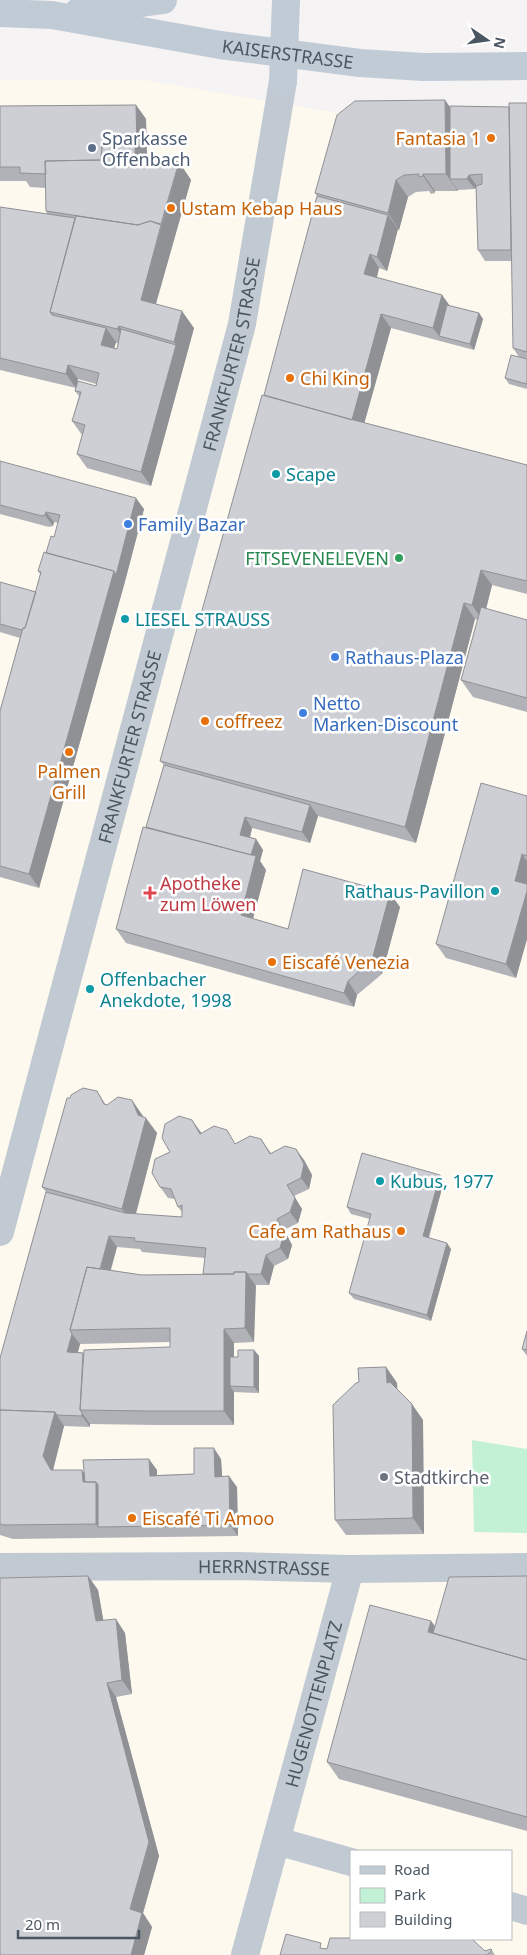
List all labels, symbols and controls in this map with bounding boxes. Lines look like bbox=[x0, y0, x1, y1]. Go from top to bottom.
north arrow bbox=[462, 15, 512, 65]
street label: KAISERSTRASSE bbox=[221, 33, 355, 74]
text: N bbox=[490, 35, 511, 51]
place label: Sparkasse Offenbach bbox=[102, 126, 191, 171]
place label: Fantasia 1 bbox=[396, 126, 481, 150]
marker: Fantasia 1 bbox=[485, 132, 497, 144]
marker: Sparkasse Offenbach bbox=[86, 142, 98, 154]
place label: Ustam Kebap Haus bbox=[181, 196, 342, 220]
marker: Ustam Kebap Haus bbox=[165, 202, 177, 214]
street label: FRANKFURTER STRASSE bbox=[197, 255, 265, 454]
place label: Chi King bbox=[300, 366, 370, 390]
marker: Chi King bbox=[284, 372, 296, 384]
place label: Scape bbox=[286, 462, 336, 486]
marker: Scape bbox=[270, 468, 282, 480]
place label: Family Bazar bbox=[138, 512, 246, 536]
marker: Family Bazar bbox=[122, 518, 134, 530]
place label: FITSEVENELEVEN bbox=[245, 546, 389, 570]
marker: FITSEVENELEVEN bbox=[393, 552, 405, 564]
place label: LIESEL STRAUSS bbox=[135, 607, 270, 631]
marker: LIESEL STRAUSS bbox=[119, 613, 131, 625]
place label: Rathaus-Plaza bbox=[345, 645, 464, 669]
street label: FRANKFURTER STRASSE bbox=[92, 648, 166, 846]
marker: Rathaus-Plaza bbox=[329, 651, 341, 663]
place label: Netto Marken-Discount bbox=[313, 691, 459, 736]
marker: Netto Marken-Discount bbox=[297, 707, 309, 719]
place label: coffreez bbox=[215, 709, 283, 733]
marker: coffreez bbox=[199, 715, 211, 727]
marker: Palmen Grill bbox=[63, 746, 75, 758]
place label: Palmen Grill bbox=[37, 759, 101, 804]
place label: Apotheke zum Löwen bbox=[160, 871, 256, 916]
place label: Rathaus-Pavillon bbox=[344, 879, 485, 903]
marker: Rathaus-Pavillon bbox=[489, 885, 501, 897]
marker: Apotheke zum Löwen bbox=[144, 887, 156, 899]
place label: Eiscafé Venezia bbox=[282, 950, 410, 974]
marker: Eiscafé Venezia bbox=[266, 956, 278, 968]
place label: Offenbacher Anekdote, 1998 bbox=[100, 967, 232, 1012]
marker: Offenbacher Anekdote, 1998 bbox=[84, 983, 96, 995]
place label: Kubus, 1977 bbox=[390, 1169, 494, 1193]
marker: Kubus, 1977 bbox=[374, 1175, 386, 1187]
place label: Cafe am Rathaus bbox=[248, 1219, 391, 1243]
marker: Cafe am Rathaus bbox=[395, 1225, 407, 1237]
place label: Stadtkirche bbox=[394, 1465, 489, 1489]
marker: Stadtkirche bbox=[378, 1471, 390, 1483]
place label: Eiscafé Ti Amoo bbox=[142, 1506, 274, 1530]
marker: Eiscafé Ti Amoo bbox=[126, 1512, 138, 1524]
street label: HERRNSTRASSE bbox=[198, 1554, 330, 1580]
street label: HUGENOTTENPLATZ bbox=[279, 1618, 347, 1790]
legend bbox=[350, 1850, 512, 1940]
text: Road bbox=[394, 1859, 430, 1879]
text: Park bbox=[394, 1884, 426, 1904]
scale bar bbox=[18, 1908, 139, 1940]
text: Building bbox=[394, 1909, 452, 1929]
text: 20 m bbox=[25, 1914, 60, 1934]

